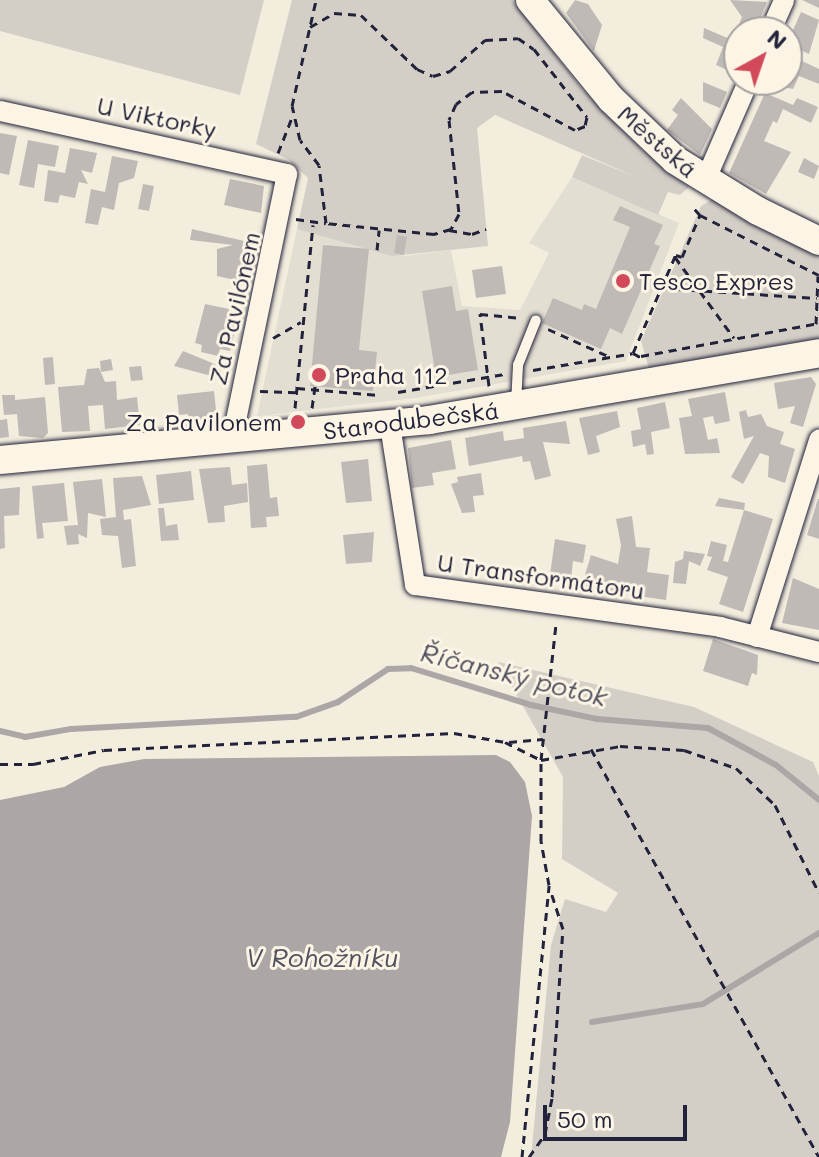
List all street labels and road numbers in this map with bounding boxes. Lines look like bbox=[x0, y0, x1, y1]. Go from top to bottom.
street label: U Viktorky bbox=[95, 90, 219, 144]
street label: Městská bbox=[612, 99, 704, 183]
street label: Za Pavilónem bbox=[202, 229, 266, 387]
street label: Starodubečská bbox=[321, 395, 501, 445]
street label: U Transformátoru bbox=[436, 547, 646, 605]

